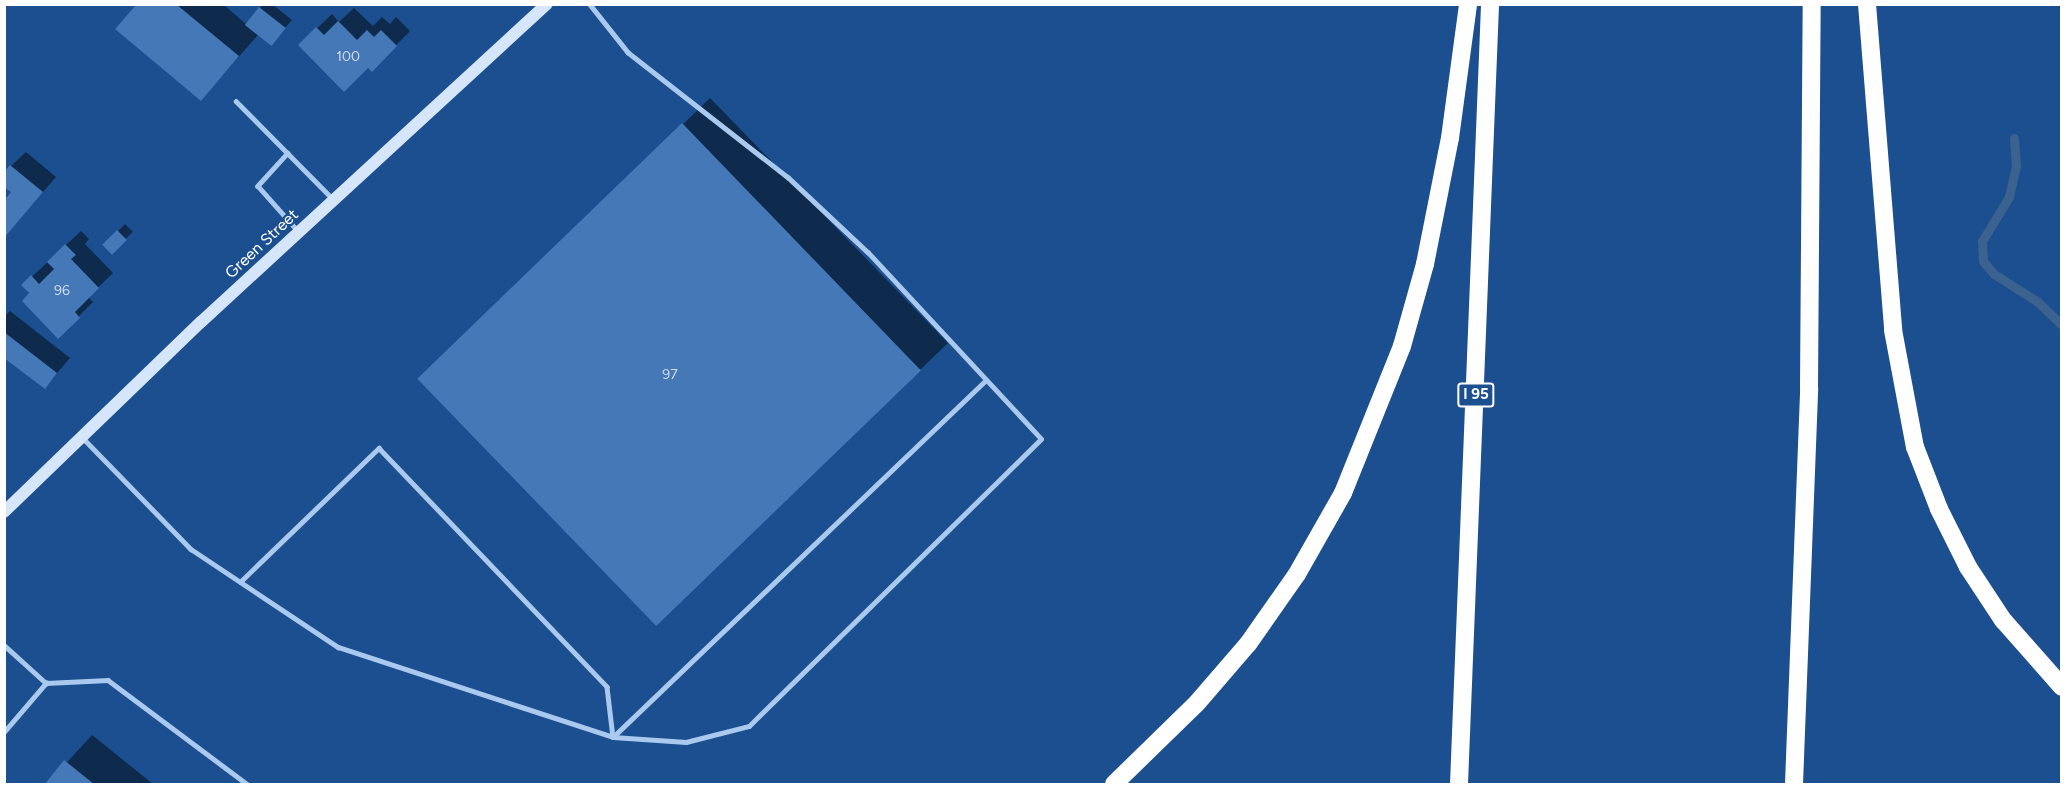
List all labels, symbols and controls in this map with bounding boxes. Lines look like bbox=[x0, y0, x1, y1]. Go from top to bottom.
house number: 100 bbox=[336, 49, 360, 65]
street label: Green Street bbox=[222, 205, 302, 283]
house number: 96 bbox=[54, 283, 70, 299]
house number: 97 bbox=[662, 367, 678, 383]
road number: I 95 bbox=[1456, 383, 1496, 407]

